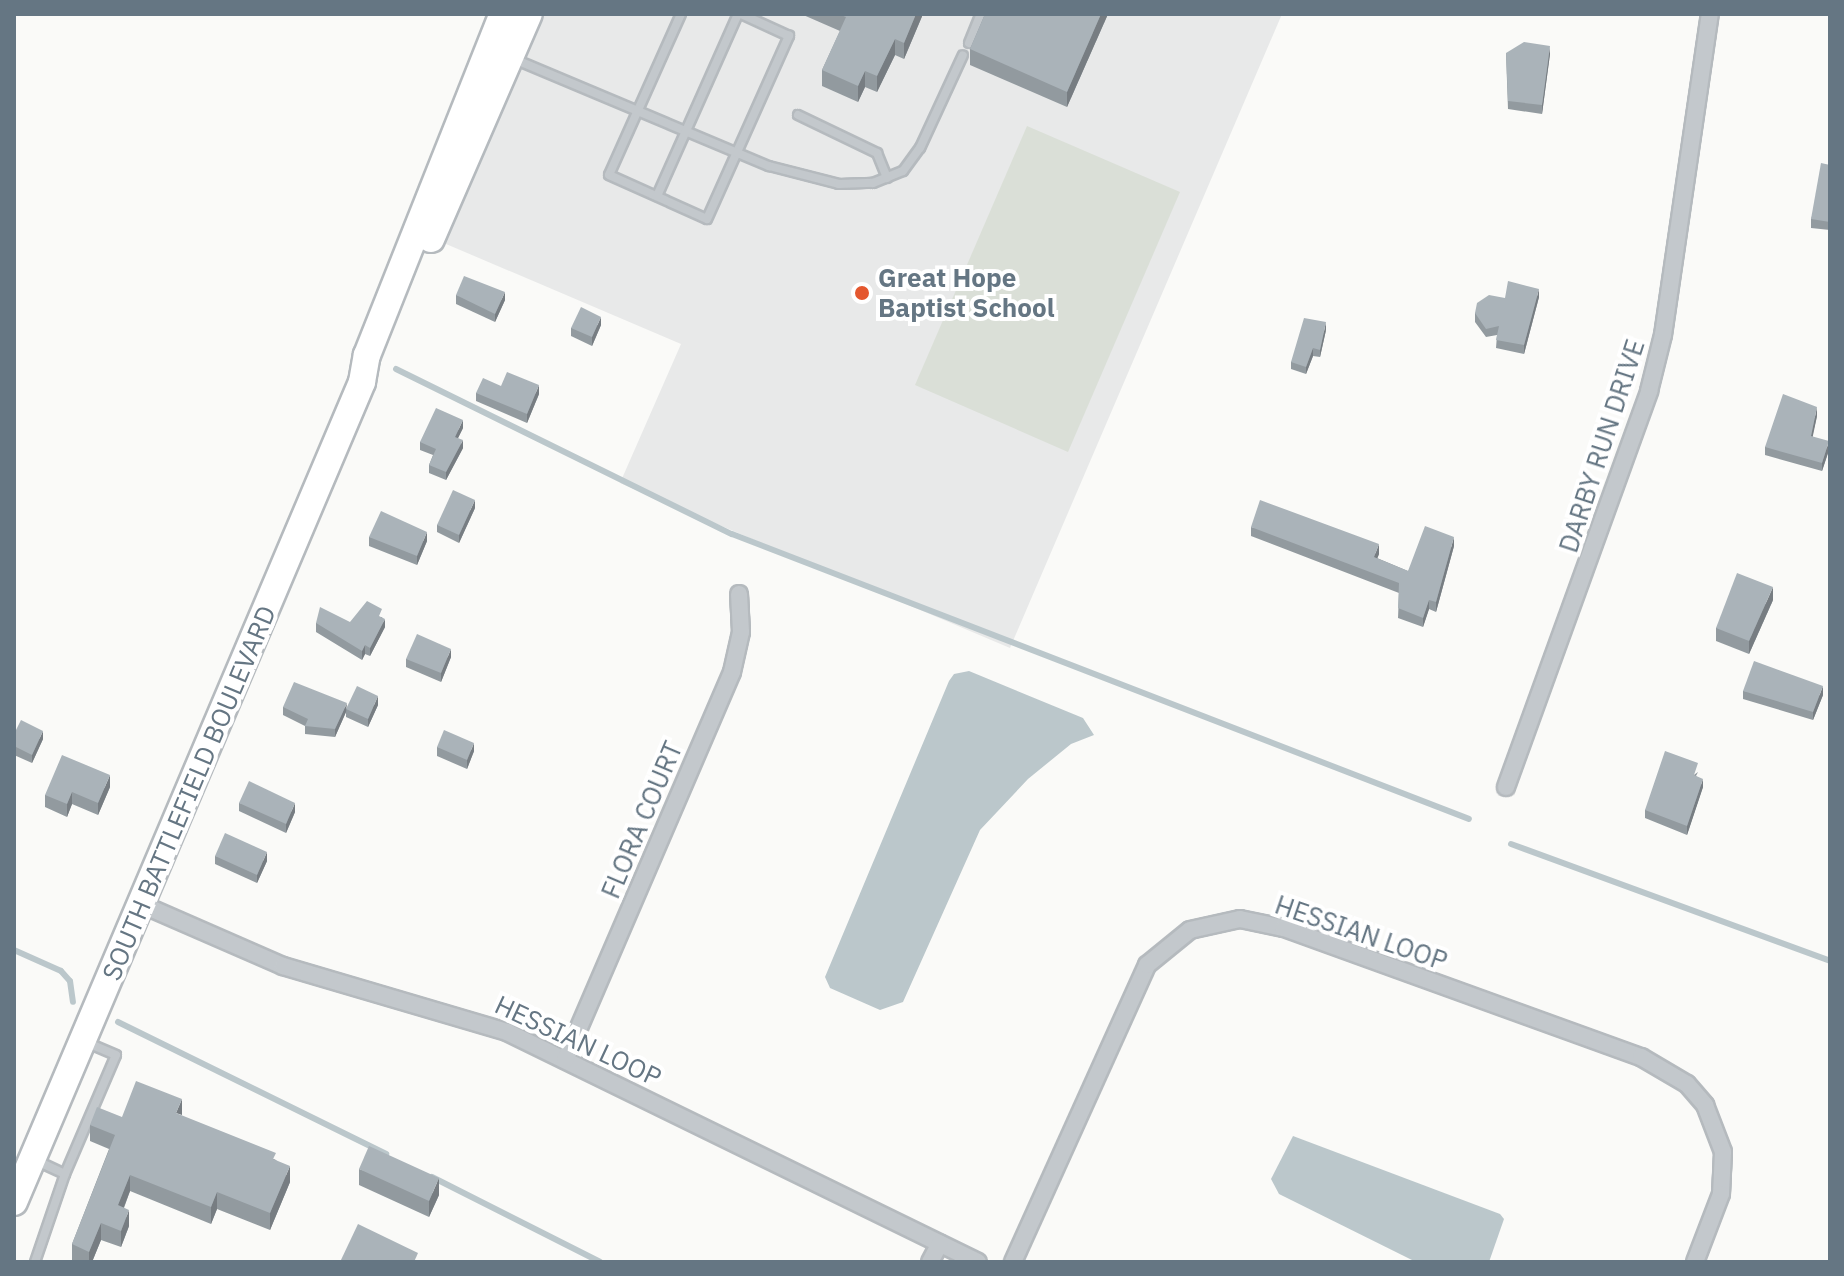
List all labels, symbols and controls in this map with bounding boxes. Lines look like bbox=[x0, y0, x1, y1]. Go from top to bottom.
place label: Great Hope Baptist School bbox=[878, 262, 1055, 324]
marker: Great Hope Baptist School bbox=[853, 284, 871, 302]
street label: DARBY RUN DRIVE bbox=[1553, 336, 1651, 556]
street label: SOUTH BATTLEFIELD BOULEVARD bbox=[96, 601, 282, 985]
street label: FLORA COURT bbox=[595, 737, 689, 903]
street label: HESSIAN LOOP bbox=[1271, 889, 1451, 977]
street label: HESSIAN LOOP bbox=[490, 989, 666, 1093]

